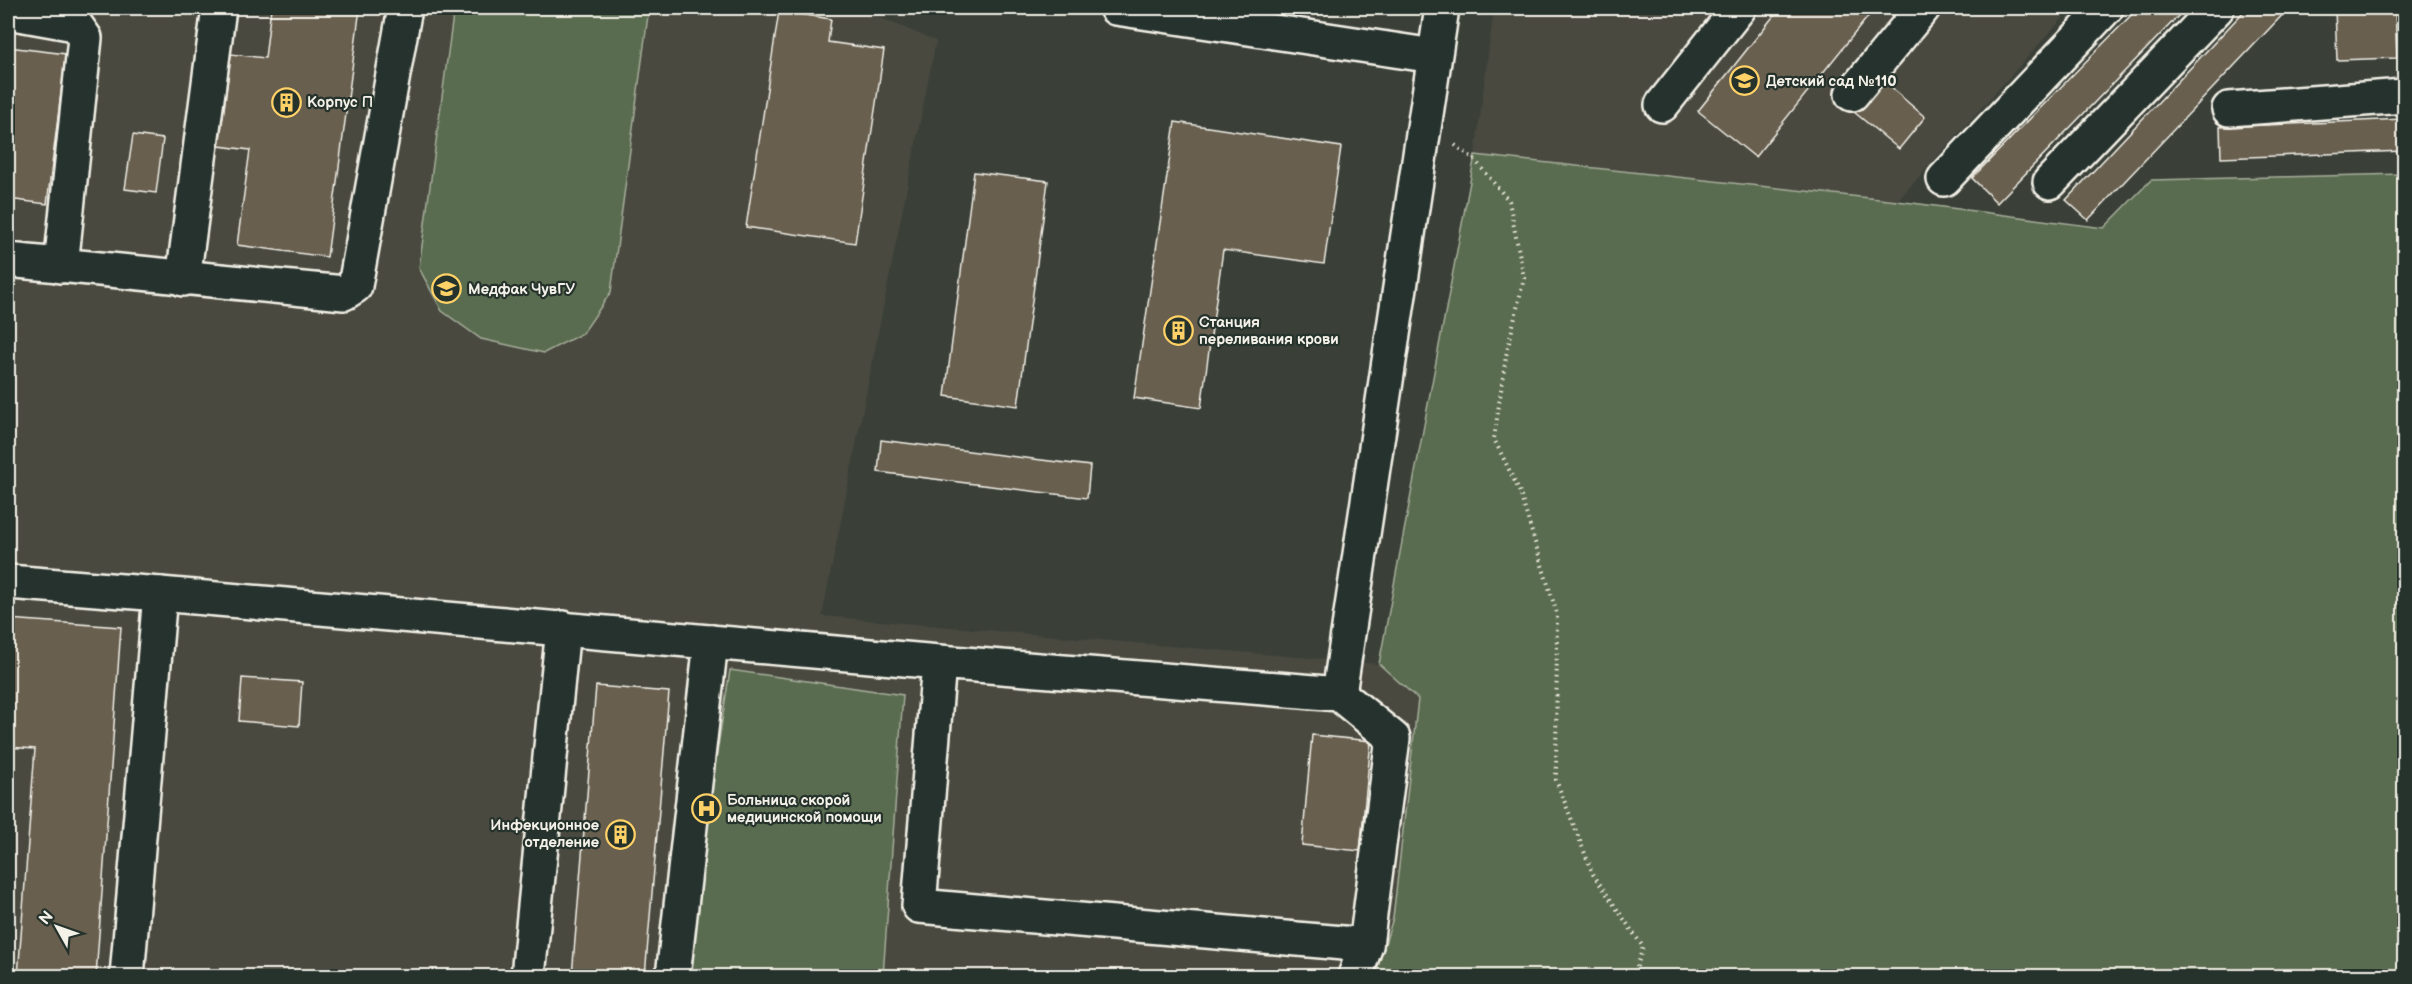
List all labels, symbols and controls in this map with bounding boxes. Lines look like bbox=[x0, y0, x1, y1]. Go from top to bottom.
school or university icon: Детский сад №110 bbox=[1729, 65, 1761, 97]
place label: Детский сад №110 bbox=[1766, 72, 1897, 91]
building icon: Корпус П bbox=[270, 86, 302, 118]
place label: Корпус П bbox=[307, 93, 373, 112]
school or university icon: Медфак ЧувГУ bbox=[431, 273, 463, 305]
place label: Медфак ЧувГУ bbox=[468, 280, 575, 299]
place label: Станция переливания крови bbox=[1199, 313, 1339, 349]
building icon: Станция переливания крови bbox=[1162, 315, 1194, 347]
place label: Больница скорой медицинской помощи bbox=[727, 791, 882, 827]
hospital icon: Больница скорой медицинской помощи bbox=[690, 793, 722, 825]
place label: Инфекционное отделение bbox=[490, 816, 599, 852]
building icon: Инфекционное отделение bbox=[604, 818, 636, 850]
north arrow bbox=[27, 897, 87, 957]
text: N bbox=[36, 908, 58, 929]

